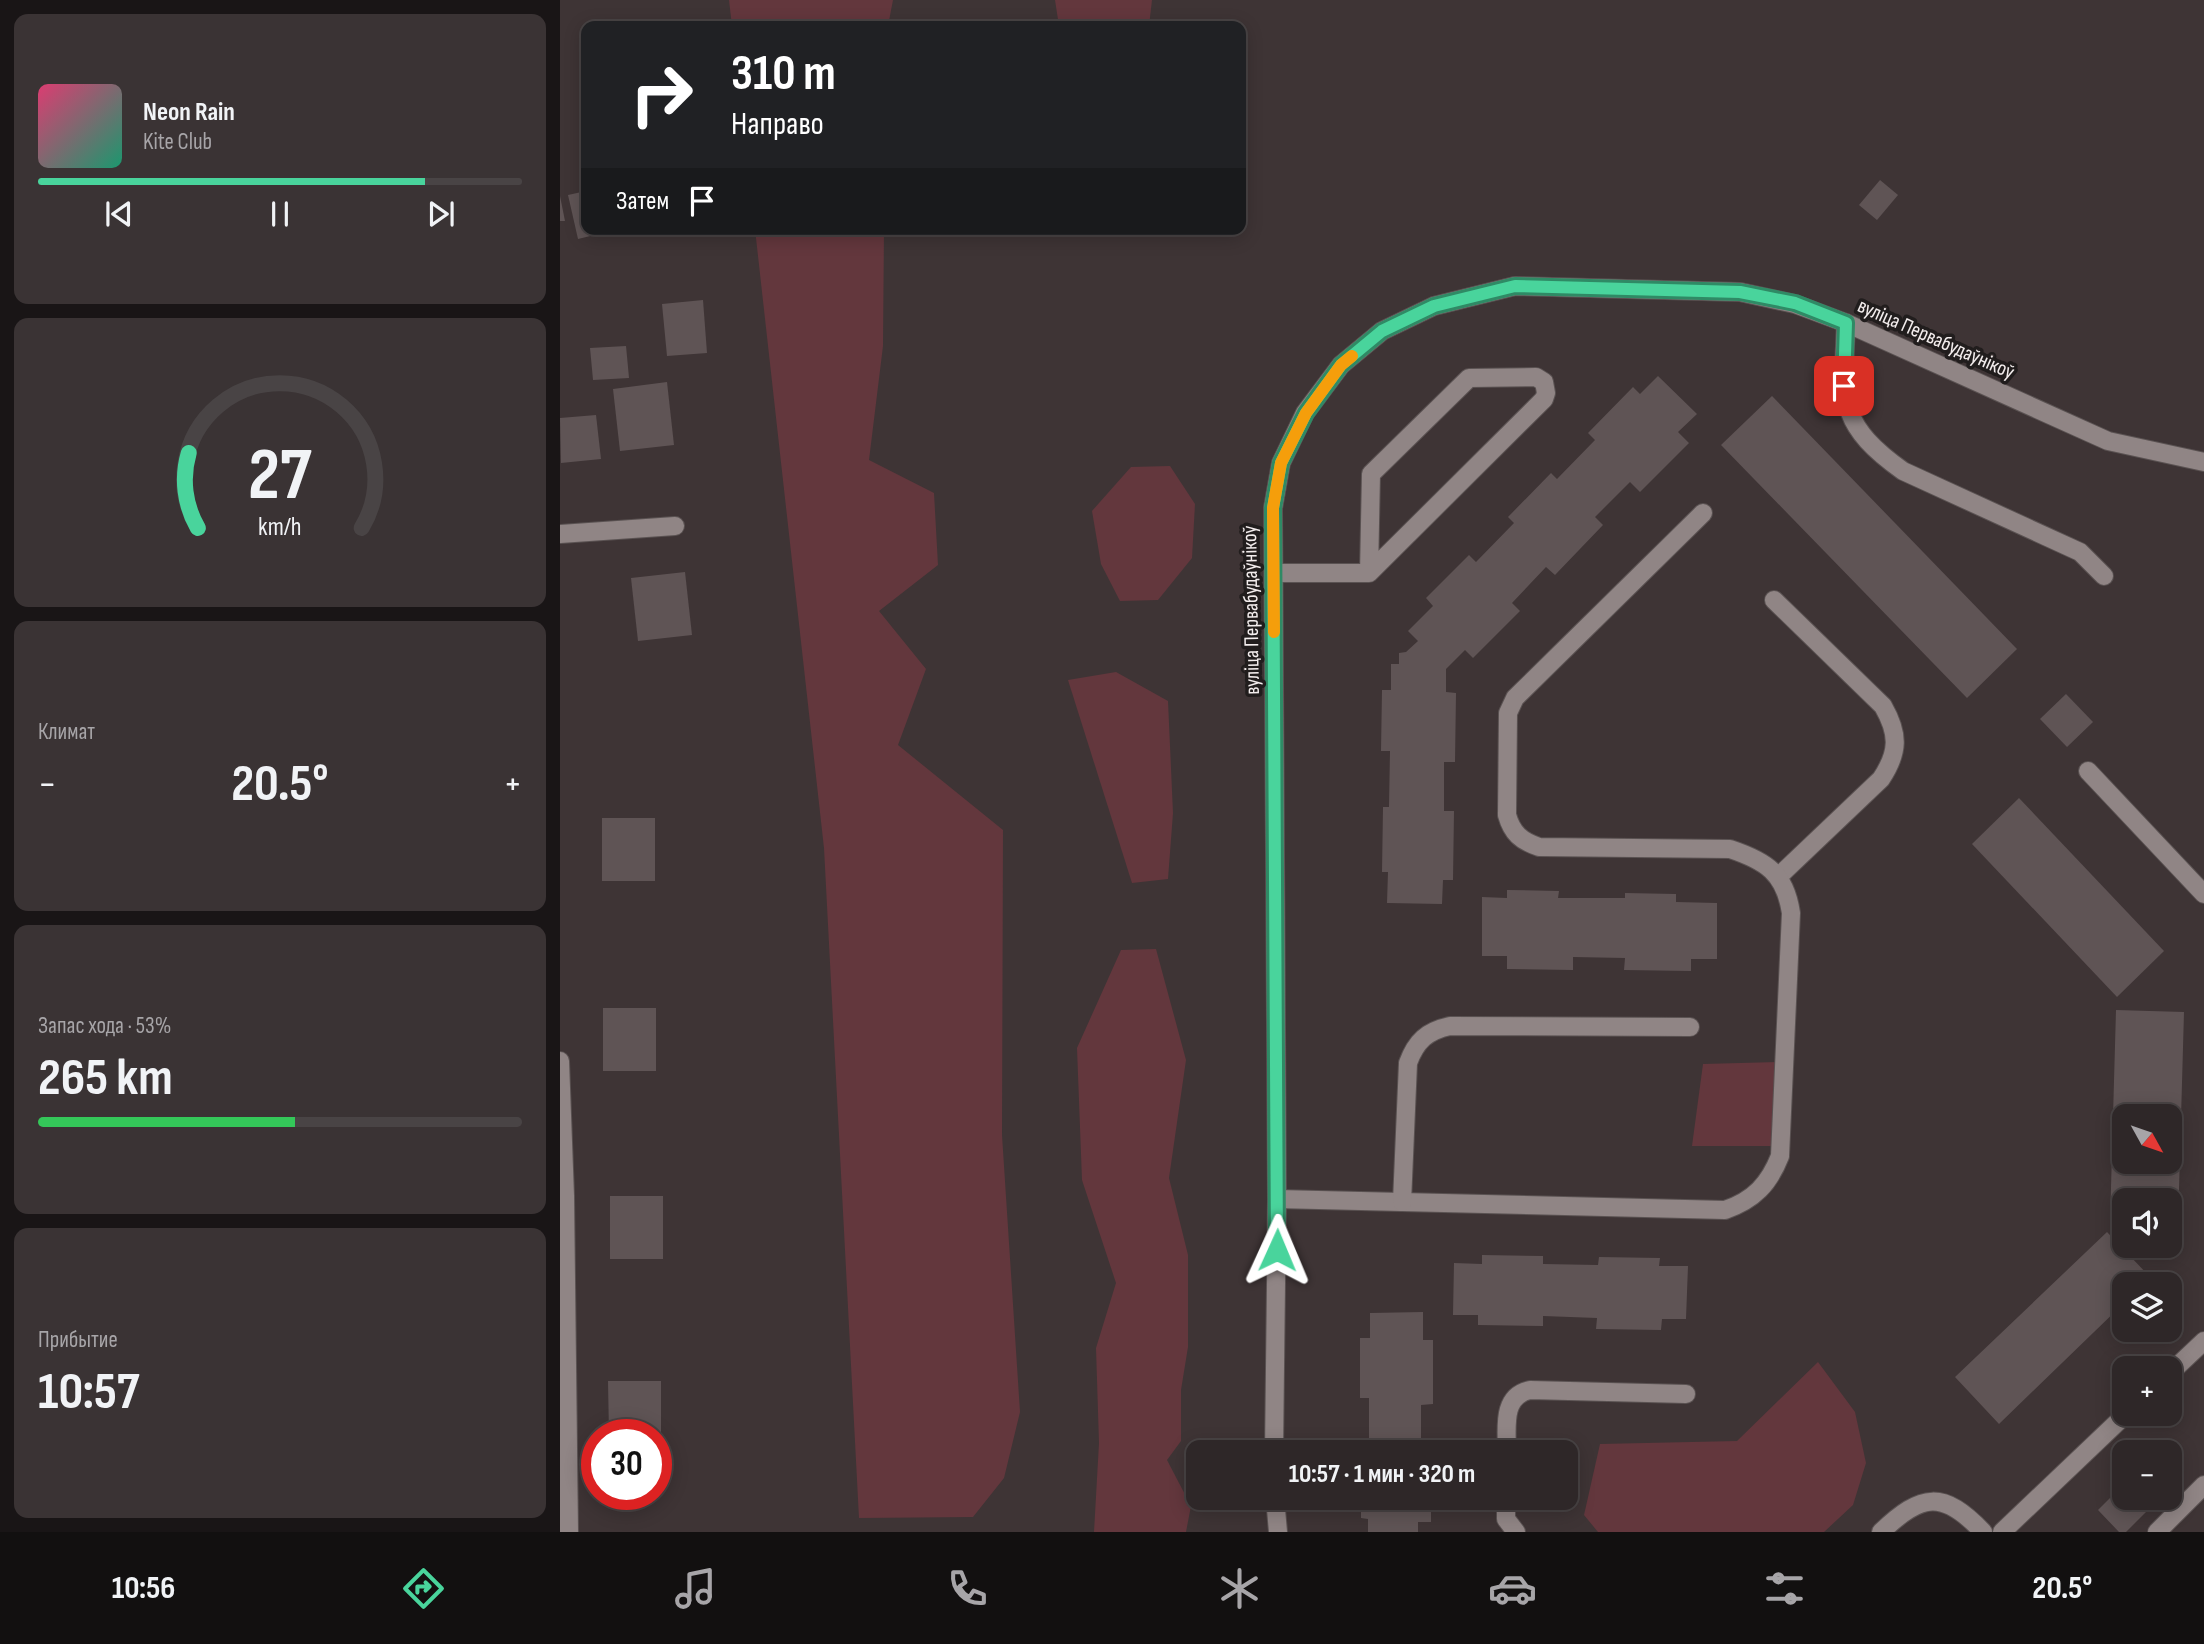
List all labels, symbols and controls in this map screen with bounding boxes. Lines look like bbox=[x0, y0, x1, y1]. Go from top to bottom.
text: 310 m bbox=[731, 45, 836, 104]
icon: right bbox=[616, 49, 707, 140]
text: Neon Rain bbox=[143, 97, 235, 128]
text: Направо bbox=[731, 105, 824, 144]
text: Kite Club bbox=[143, 128, 212, 156]
icon: arrive bbox=[683, 182, 721, 220]
text: Затем bbox=[616, 186, 669, 217]
icon: previous bbox=[100, 195, 138, 233]
icon: pause bbox=[261, 195, 299, 233]
icon: next bbox=[422, 195, 460, 233]
street label: вуліца Первабудаўнікоў bbox=[1854, 293, 2018, 385]
pin bbox=[1814, 356, 1874, 416]
icon: arrive bbox=[1825, 367, 1863, 405]
text: 27 bbox=[248, 433, 312, 521]
text: km/h bbox=[258, 512, 302, 543]
street label: вуліца Первабудаўнікоў bbox=[1237, 525, 1265, 695]
text: Климат bbox=[38, 718, 95, 746]
text: 20.5° bbox=[231, 753, 329, 816]
text: − bbox=[38, 762, 57, 807]
text: + bbox=[503, 762, 522, 807]
text: Запас хода · 53% bbox=[38, 1012, 171, 1040]
text: 265 km bbox=[38, 1047, 173, 1110]
north arrow bbox=[2112, 1104, 2182, 1174]
map controls bbox=[2112, 1104, 2182, 1510]
button: sound bbox=[2112, 1188, 2182, 1258]
position arrow bbox=[1240, 1213, 1314, 1287]
button: layers bbox=[2112, 1272, 2182, 1342]
text: Прибытие bbox=[38, 1326, 118, 1354]
button: + bbox=[2112, 1356, 2182, 1426]
text: 10:57 bbox=[38, 1361, 139, 1424]
speed limit sign: 30 bbox=[581, 1419, 672, 1510]
button: − bbox=[2112, 1440, 2182, 1510]
text: 10:57 · 1 мин · 320 m bbox=[1289, 1459, 1475, 1490]
icon: directions bbox=[399, 1564, 448, 1613]
icon: music bbox=[671, 1564, 720, 1613]
icon: phone bbox=[943, 1564, 992, 1613]
icon: climate bbox=[1215, 1564, 1264, 1613]
icon: car bbox=[1488, 1564, 1537, 1613]
icon: filters bbox=[1760, 1564, 1809, 1613]
text: 10:56 bbox=[112, 1569, 175, 1608]
text: 20.5° bbox=[2032, 1569, 2092, 1608]

